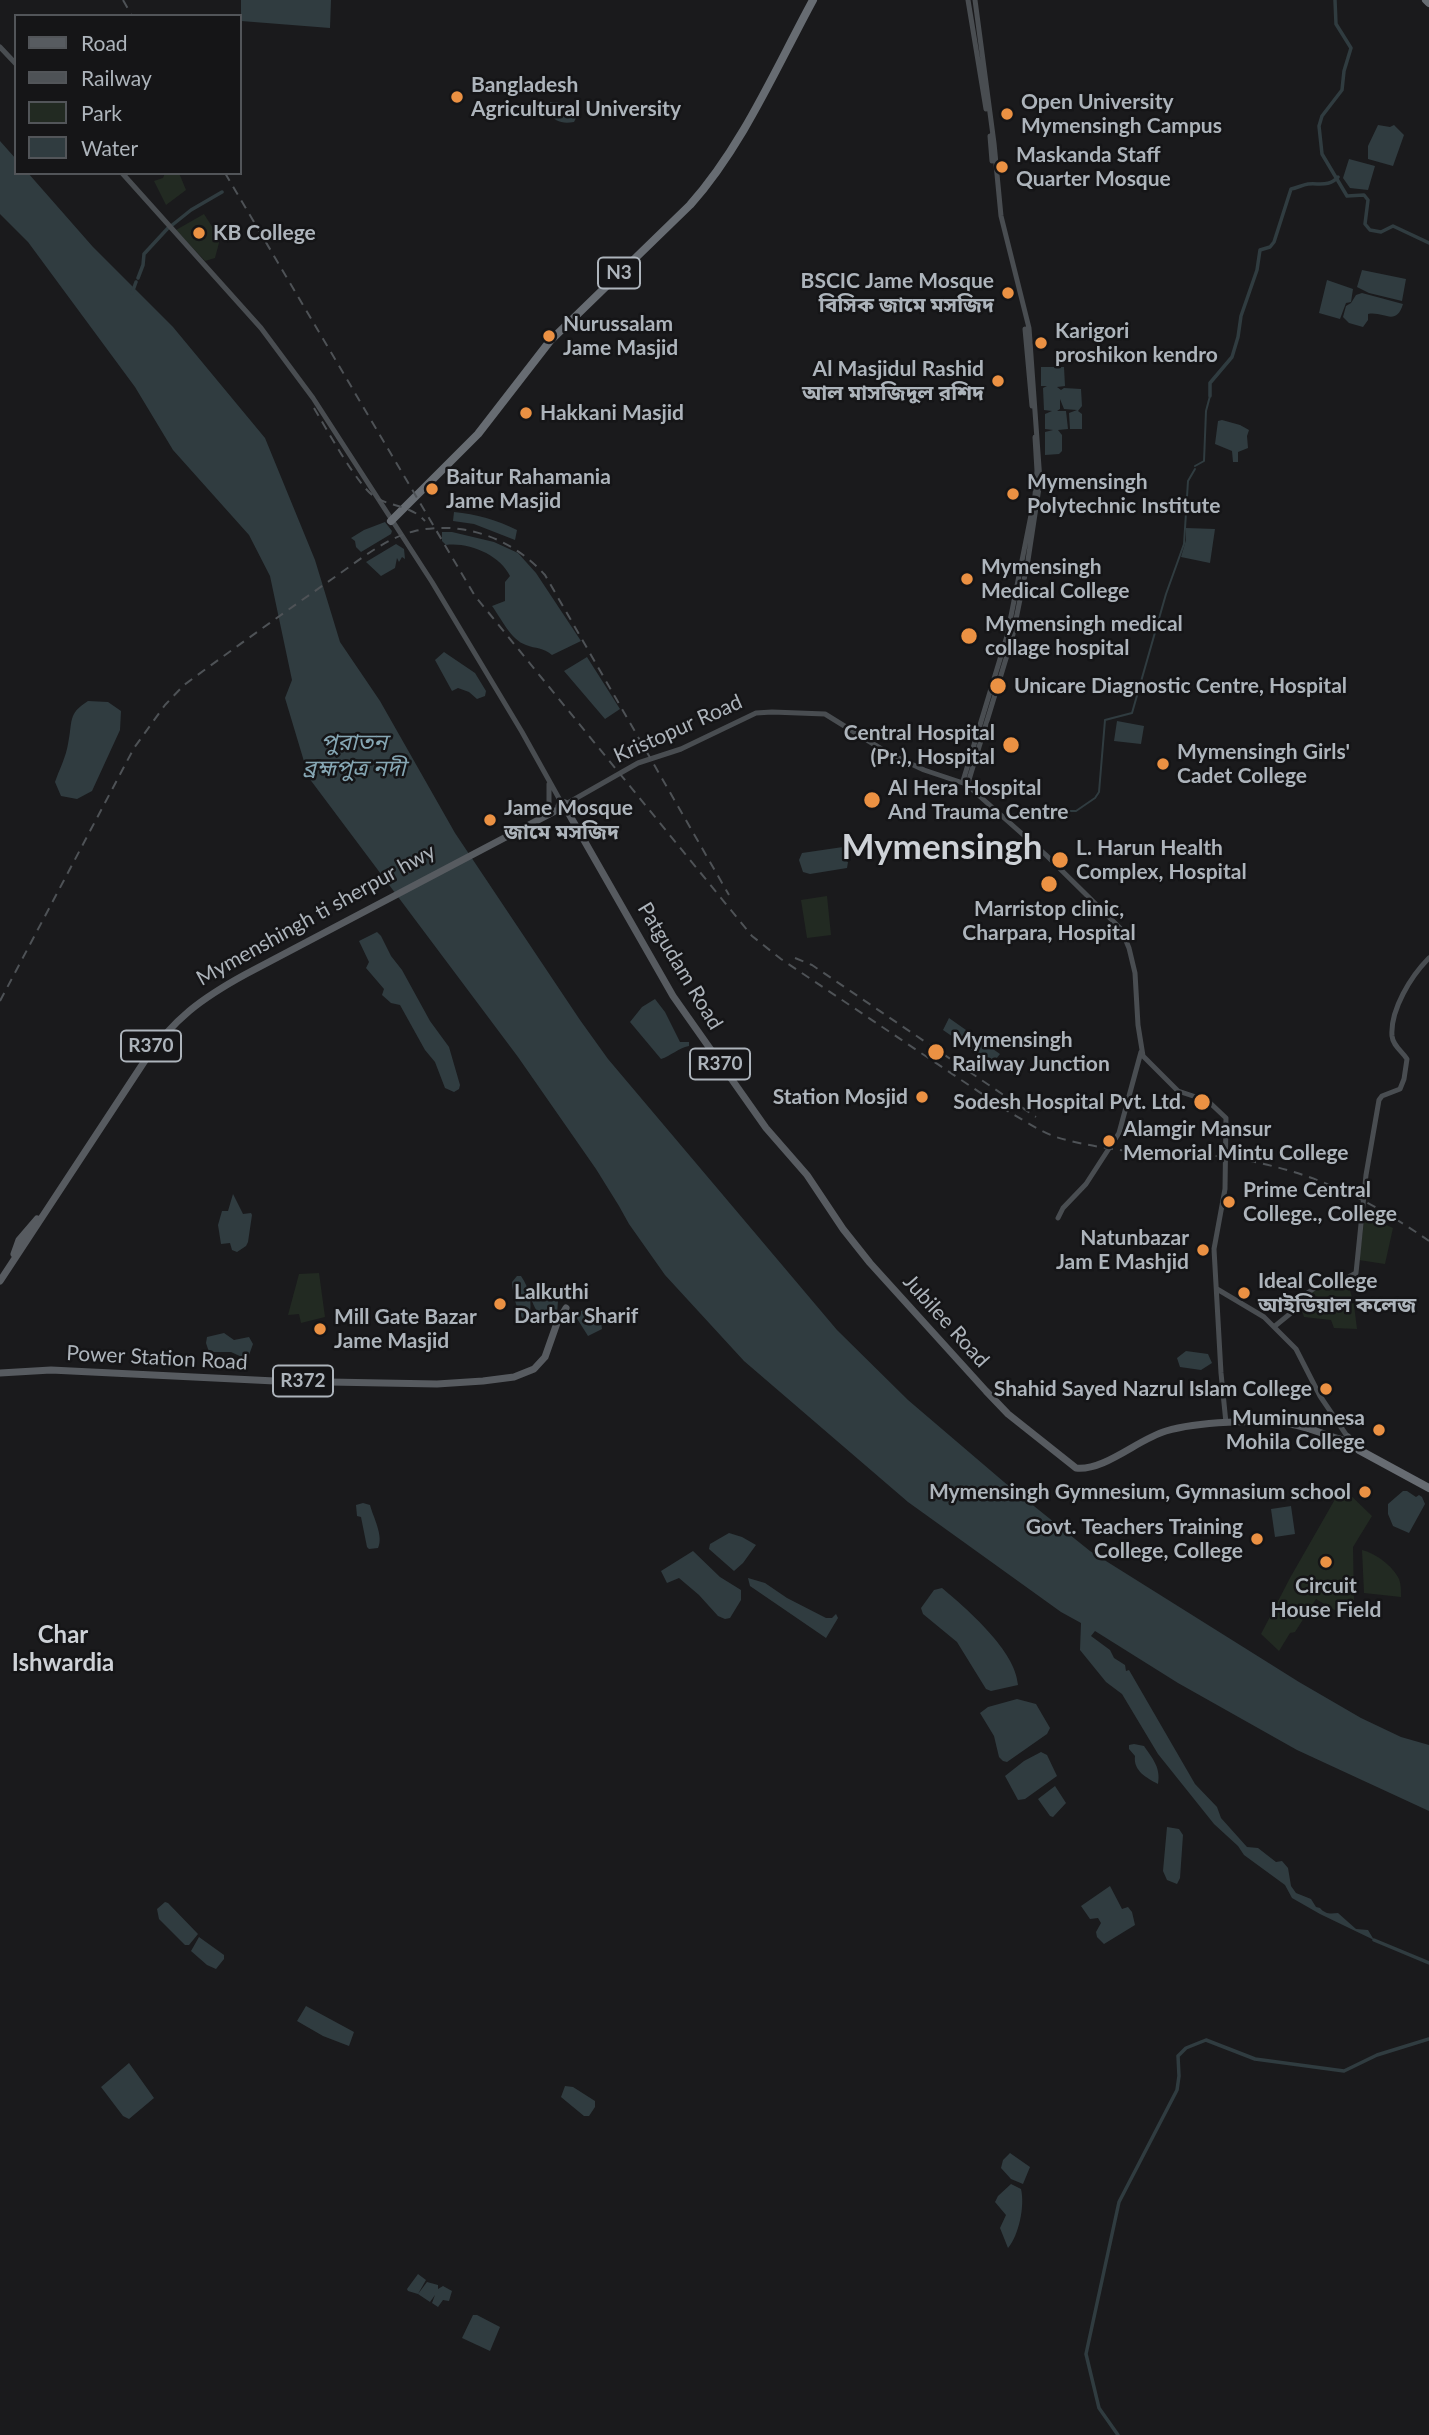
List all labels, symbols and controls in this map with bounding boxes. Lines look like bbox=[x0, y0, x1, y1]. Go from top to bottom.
legend bbox=[14, 14, 242, 175]
text: Road bbox=[81, 30, 128, 55]
text: Railway bbox=[81, 65, 152, 90]
place label: Bangladesh Agricultural University bbox=[471, 72, 681, 122]
marker: Bangladesh Agricultural University bbox=[449, 89, 465, 105]
place label: Open University Mymensingh Campus bbox=[1021, 89, 1222, 139]
text: Park bbox=[81, 100, 122, 125]
marker: Open University Mymensingh Campus bbox=[999, 106, 1015, 122]
text: Water bbox=[81, 135, 138, 160]
place label: Maskanda Staff Quarter Mosque bbox=[1016, 142, 1171, 192]
marker: Maskanda Staff Quarter Mosque bbox=[994, 159, 1010, 175]
place label: KB College bbox=[213, 220, 316, 246]
marker: KB College bbox=[191, 225, 207, 241]
road number: N3 bbox=[598, 258, 640, 288]
place label: BSCIC Jame Mosque বিসিক জামে মসজিদ bbox=[801, 268, 994, 318]
marker: BSCIC Jame Mosque বিসিক জামে মসজিদ bbox=[1000, 285, 1016, 301]
place label: Nurussalam Jame Masjid bbox=[563, 311, 678, 361]
place label: Karigori proshikon kendro bbox=[1055, 318, 1218, 368]
marker: Nurussalam Jame Masjid bbox=[541, 328, 557, 344]
marker: Karigori proshikon kendro bbox=[1033, 335, 1049, 351]
place label: Al Masjidul Rashid আল মাসজিদুল রশিদ bbox=[802, 356, 984, 406]
marker: Al Masjidul Rashid আল মাসজিদুল রশিদ bbox=[990, 373, 1006, 389]
place label: Hakkani Masjid bbox=[540, 400, 684, 426]
marker: Hakkani Masjid bbox=[518, 405, 534, 421]
place label: Baitur Rahamania Jame Masjid bbox=[446, 464, 611, 514]
place label: Mymensingh Polytechnic Institute bbox=[1027, 469, 1220, 519]
marker: Baitur Rahamania Jame Masjid bbox=[424, 481, 440, 497]
marker: Mymensingh Polytechnic Institute bbox=[1005, 486, 1021, 502]
place label: Mymensingh Medical College bbox=[981, 554, 1130, 604]
marker: Mymensingh Medical College bbox=[959, 571, 975, 587]
place label: Mymensingh medical collage hospital bbox=[985, 611, 1183, 661]
marker: Mymensingh medical collage hospital bbox=[959, 626, 979, 646]
place label: Unicare Diagnostic Centre, Hospital bbox=[1014, 673, 1347, 699]
marker: Unicare Diagnostic Centre, Hospital bbox=[988, 676, 1008, 696]
street label: Kristopur Road bbox=[610, 689, 746, 769]
place label: Central Hospital (Pr.), Hospital bbox=[844, 720, 995, 770]
water label: পুরাতন ব্রহ্মপুত্র নদী bbox=[302, 729, 406, 783]
marker: Central Hospital (Pr.), Hospital bbox=[1001, 735, 1021, 755]
place label: Mymensingh Girls' Cadet College bbox=[1177, 739, 1350, 789]
marker: Mymensingh Girls' Cadet College bbox=[1155, 756, 1171, 772]
place label: Al Hera Hospital And Trauma Centre bbox=[888, 775, 1069, 825]
marker: Al Hera Hospital And Trauma Centre bbox=[862, 790, 882, 810]
place label: Jame Mosque জামে মসজিদ bbox=[504, 795, 633, 845]
marker: Jame Mosque জামে মসজিদ bbox=[482, 812, 498, 828]
district label: Mymensingh bbox=[841, 827, 1043, 869]
place label: L. Harun Health Complex, Hospital bbox=[1076, 835, 1247, 885]
street label: Mymenshingh ti sherpur hwy bbox=[192, 839, 440, 991]
marker: L. Harun Health Complex, Hospital bbox=[1050, 850, 1070, 870]
marker: Marristop clinic, Charpara, Hospital bbox=[1039, 874, 1059, 894]
place label: Marristop clinic, Charpara, Hospital bbox=[962, 896, 1136, 946]
street label: Patgudam Road bbox=[632, 898, 728, 1034]
place label: Mymensingh Railway Junction bbox=[952, 1027, 1110, 1077]
road number: R370 bbox=[121, 1030, 181, 1062]
marker: Mymensingh Railway Junction bbox=[926, 1042, 946, 1062]
road number: R370 bbox=[690, 1048, 750, 1080]
place label: Station Mosjid bbox=[773, 1084, 908, 1110]
marker: Station Mosjid bbox=[914, 1089, 930, 1105]
place label: Sodesh Hospital Pvt. Ltd. bbox=[953, 1089, 1186, 1115]
marker: Sodesh Hospital Pvt. Ltd. bbox=[1192, 1092, 1212, 1112]
place label: Alamgir Mansur Memorial Mintu College bbox=[1123, 1116, 1349, 1166]
marker: Alamgir Mansur Memorial Mintu College bbox=[1101, 1133, 1117, 1149]
place label: Prime Central College., College bbox=[1243, 1177, 1397, 1227]
marker: Prime Central College., College bbox=[1221, 1194, 1237, 1210]
place label: Natunbazar Jam E Mashjid bbox=[1056, 1225, 1189, 1275]
marker: Natunbazar Jam E Mashjid bbox=[1195, 1242, 1211, 1258]
place label: Ideal College আইডিয়াল কলেজ bbox=[1258, 1268, 1416, 1318]
street label: Jubilee Road bbox=[898, 1269, 994, 1373]
place label: Lalkuthi Darbar Sharif bbox=[514, 1279, 638, 1329]
marker: Ideal College আইডিয়াল কলেজ bbox=[1236, 1285, 1252, 1301]
marker: Lalkuthi Darbar Sharif bbox=[492, 1296, 508, 1312]
place label: Mill Gate Bazar Jame Masjid bbox=[334, 1304, 477, 1354]
marker: Mill Gate Bazar Jame Masjid bbox=[312, 1321, 328, 1337]
street label: Power Station Road bbox=[66, 1341, 248, 1375]
road number: R372 bbox=[273, 1366, 333, 1396]
place label: Shahid Sayed Nazrul Islam College bbox=[994, 1376, 1312, 1402]
marker: Shahid Sayed Nazrul Islam College bbox=[1318, 1381, 1334, 1397]
place label: Muminunnesa Mohila College bbox=[1226, 1405, 1365, 1455]
marker: Muminunnesa Mohila College bbox=[1371, 1422, 1387, 1438]
place label: Mymensingh Gymnesium, Gymnasium school bbox=[929, 1479, 1351, 1505]
marker: Mymensingh Gymnesium, Gymnasium school bbox=[1357, 1484, 1373, 1500]
place label: Govt. Teachers Training College, College bbox=[1026, 1514, 1243, 1564]
marker: Govt. Teachers Training College, College bbox=[1249, 1531, 1265, 1547]
marker: Circuit House Field bbox=[1318, 1554, 1334, 1570]
place label: Circuit House Field bbox=[1271, 1573, 1381, 1623]
district label: Char Ishwardia bbox=[12, 1621, 114, 1677]

